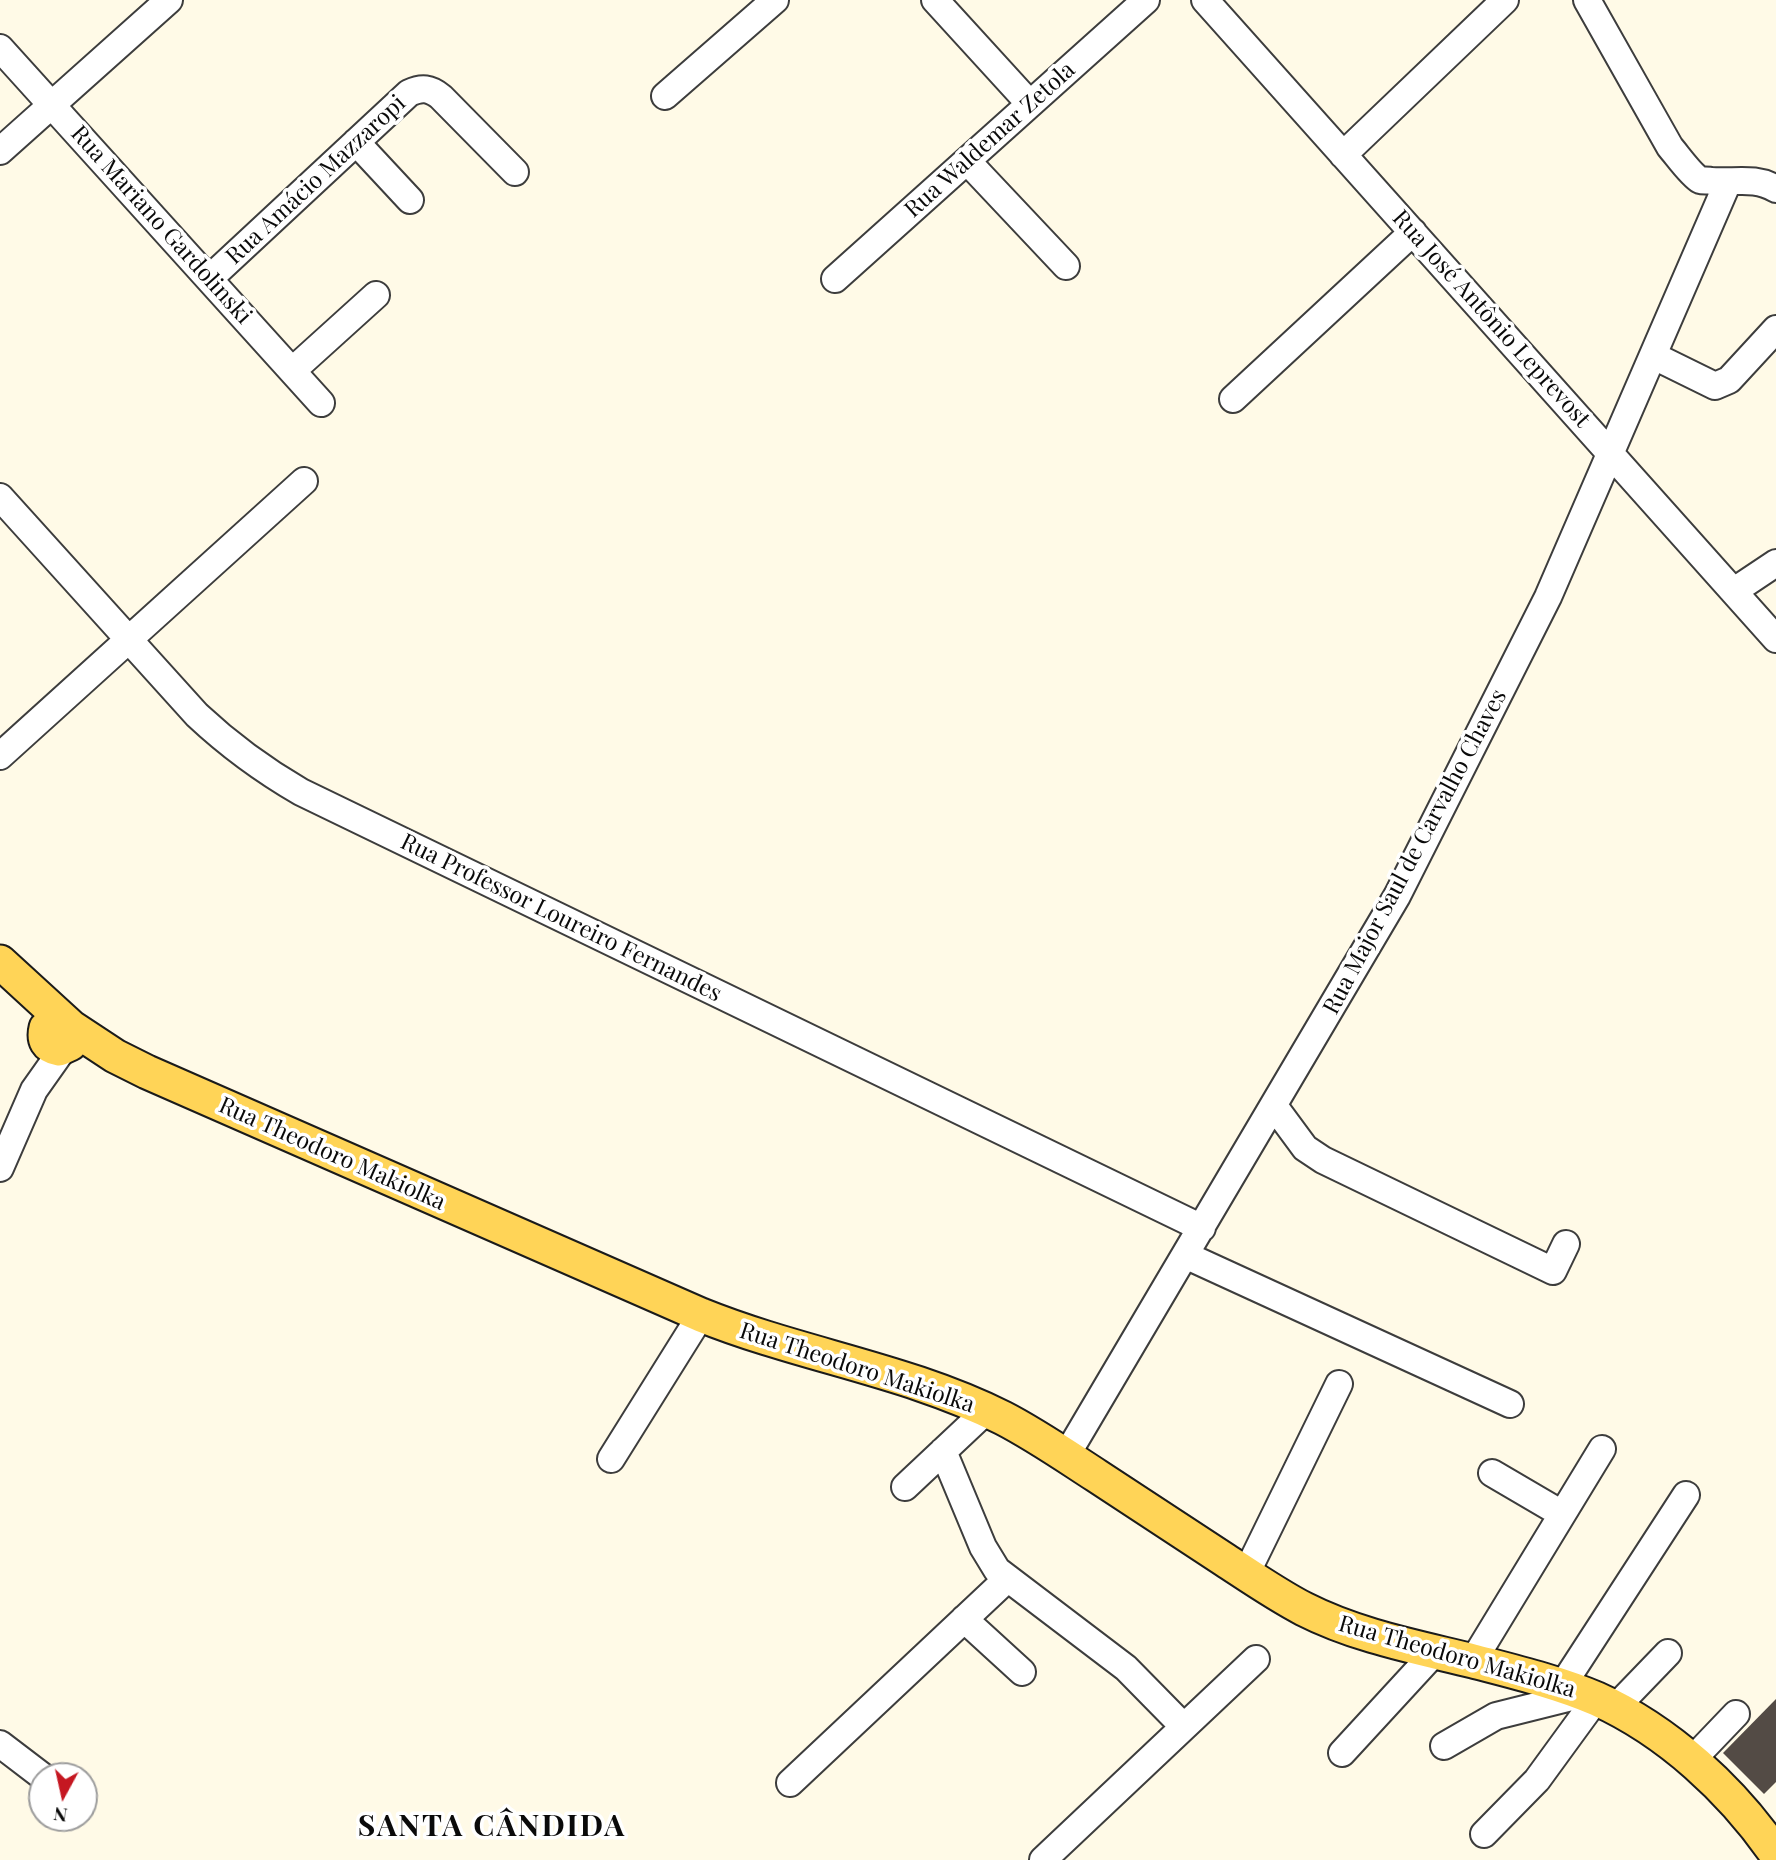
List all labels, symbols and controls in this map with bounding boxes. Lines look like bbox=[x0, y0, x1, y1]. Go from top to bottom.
street label: Rua Waldemar Zetola bbox=[899, 56, 1081, 224]
street label: Rua Amácio Mazzaropi bbox=[221, 90, 411, 270]
street label: Rua Mariano Gardolinski bbox=[65, 120, 257, 330]
street label: Rua José Antônio Leprevost bbox=[1386, 205, 1596, 433]
street label: Rua Major Saul de Carvalho Chaves bbox=[1317, 685, 1513, 1019]
street label: Rua Professor Loureiro Fernandes bbox=[396, 828, 726, 1008]
street label: Rua Theodoro Makiolka bbox=[214, 1092, 450, 1216]
street label: Rua Theodoro Makiolka bbox=[736, 1317, 978, 1419]
street label: Rua Theodoro Makiolka bbox=[1335, 1610, 1579, 1704]
north arrow bbox=[28, 1762, 98, 1832]
text: N bbox=[52, 1802, 69, 1830]
district label: SANTA CÂNDIDA bbox=[359, 1809, 625, 1845]

